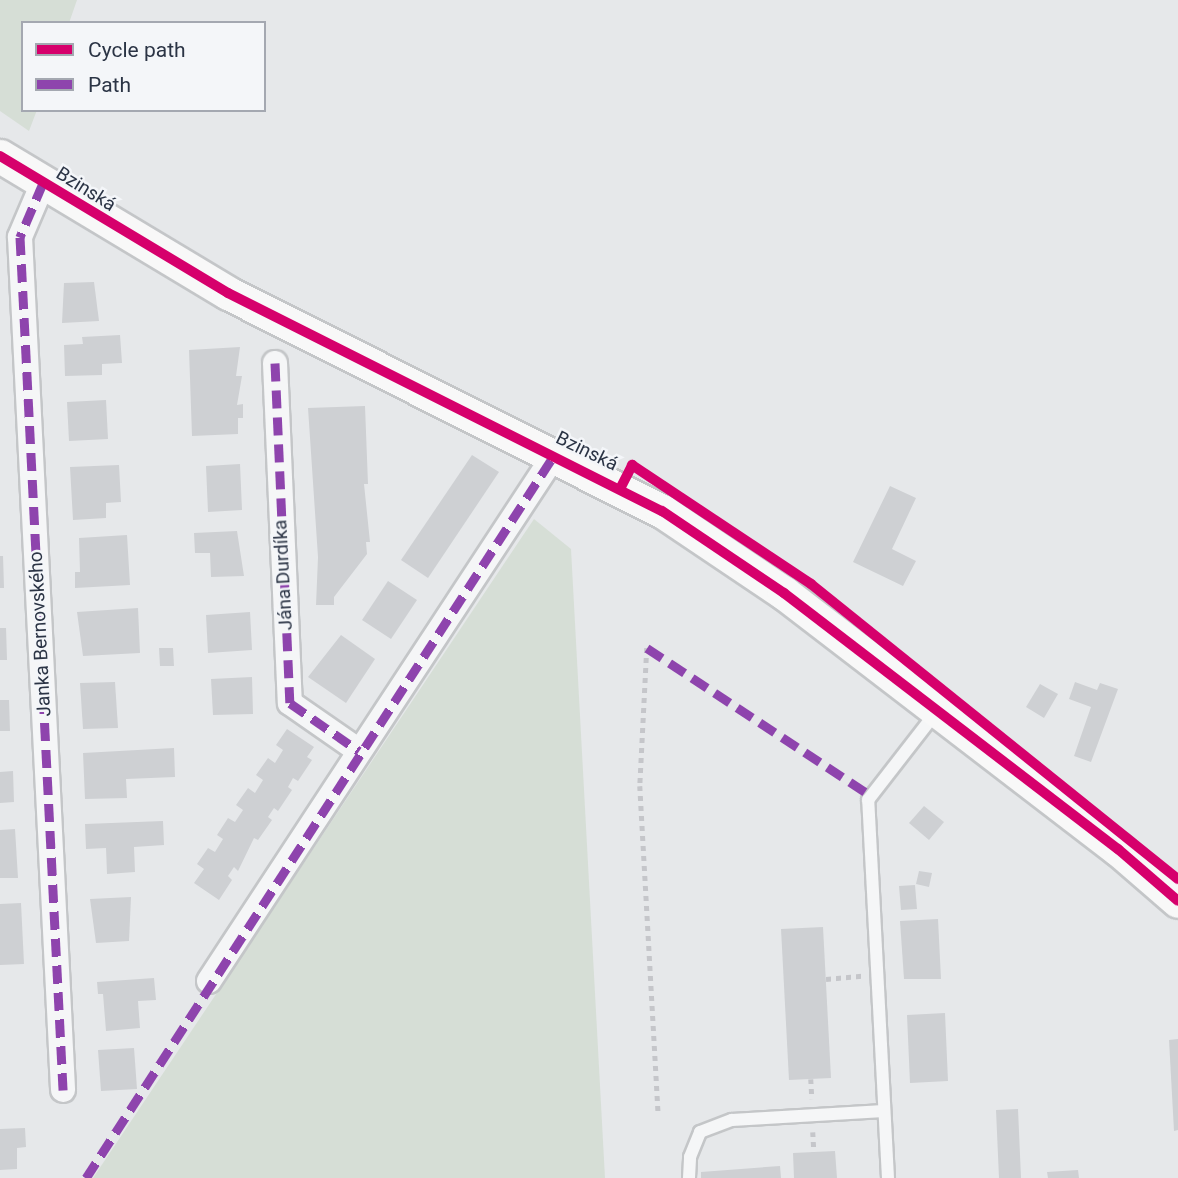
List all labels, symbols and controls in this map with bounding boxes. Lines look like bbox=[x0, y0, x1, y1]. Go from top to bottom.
legend bbox=[21, 21, 266, 112]
text: Cycle path bbox=[88, 38, 186, 62]
text: Path bbox=[88, 73, 131, 97]
street label: Bzinská bbox=[52, 162, 120, 216]
street label: Bzinská bbox=[552, 426, 622, 476]
street label: Jána Durdíka bbox=[269, 519, 297, 631]
street label: Janka Bernovského bbox=[24, 551, 56, 717]

